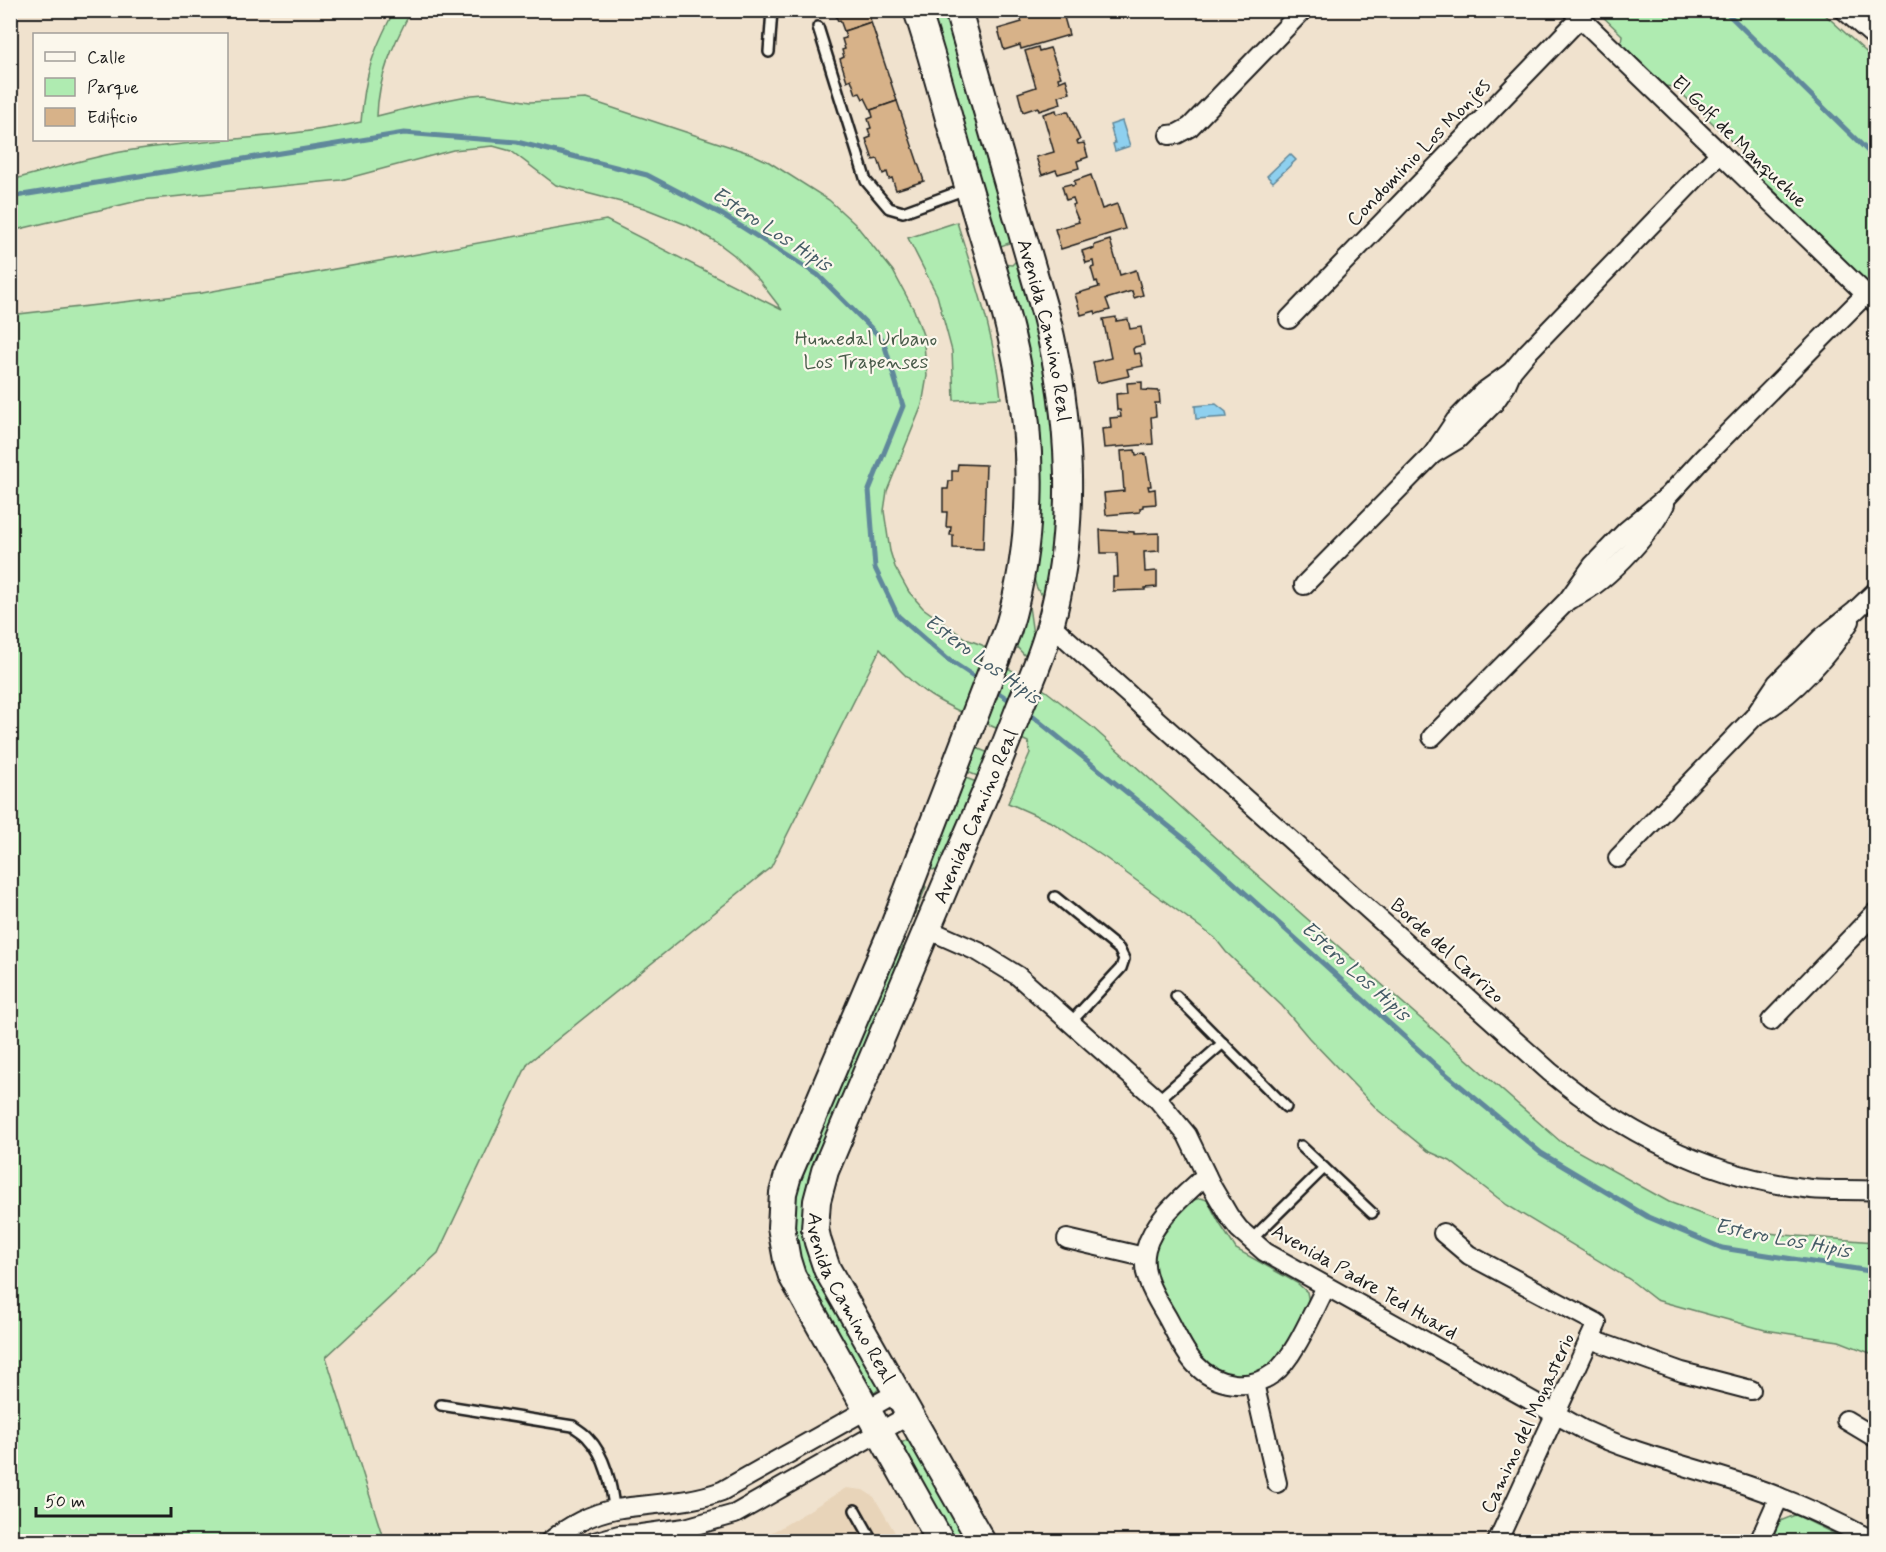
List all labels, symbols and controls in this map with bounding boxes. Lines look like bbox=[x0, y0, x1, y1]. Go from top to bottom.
legend bbox=[33, 33, 228, 141]
text: Calle bbox=[87, 46, 126, 70]
street label: El Golf de Manquehue bbox=[1665, 70, 1813, 214]
street label: Condominio Los Monjes bbox=[1341, 73, 1497, 233]
text: Parque bbox=[87, 76, 139, 100]
text: Edificio bbox=[87, 106, 138, 130]
water label: Estero Los Hipis bbox=[706, 181, 839, 281]
street label: Avenida Camino Real bbox=[1010, 236, 1077, 423]
park label: Humedal Urbano Los Trapenses bbox=[795, 326, 937, 376]
water label: Estero Los Hipis bbox=[918, 608, 1048, 713]
street label: Avenida Camino Real bbox=[927, 725, 1025, 908]
street label: Borde del Carrizo bbox=[1384, 892, 1510, 1010]
water label: Estero Los Hipis bbox=[1295, 915, 1418, 1030]
street label: Avenida Camino Real bbox=[800, 1212, 901, 1389]
water label: Estero Los Hipis bbox=[1713, 1212, 1856, 1266]
street label: Avenida Padre Ted Huard bbox=[1266, 1218, 1462, 1347]
street label: Camino del Monasterio bbox=[1475, 1329, 1582, 1518]
scale bar bbox=[36, 1480, 171, 1518]
text: 50 m bbox=[45, 1490, 85, 1514]

